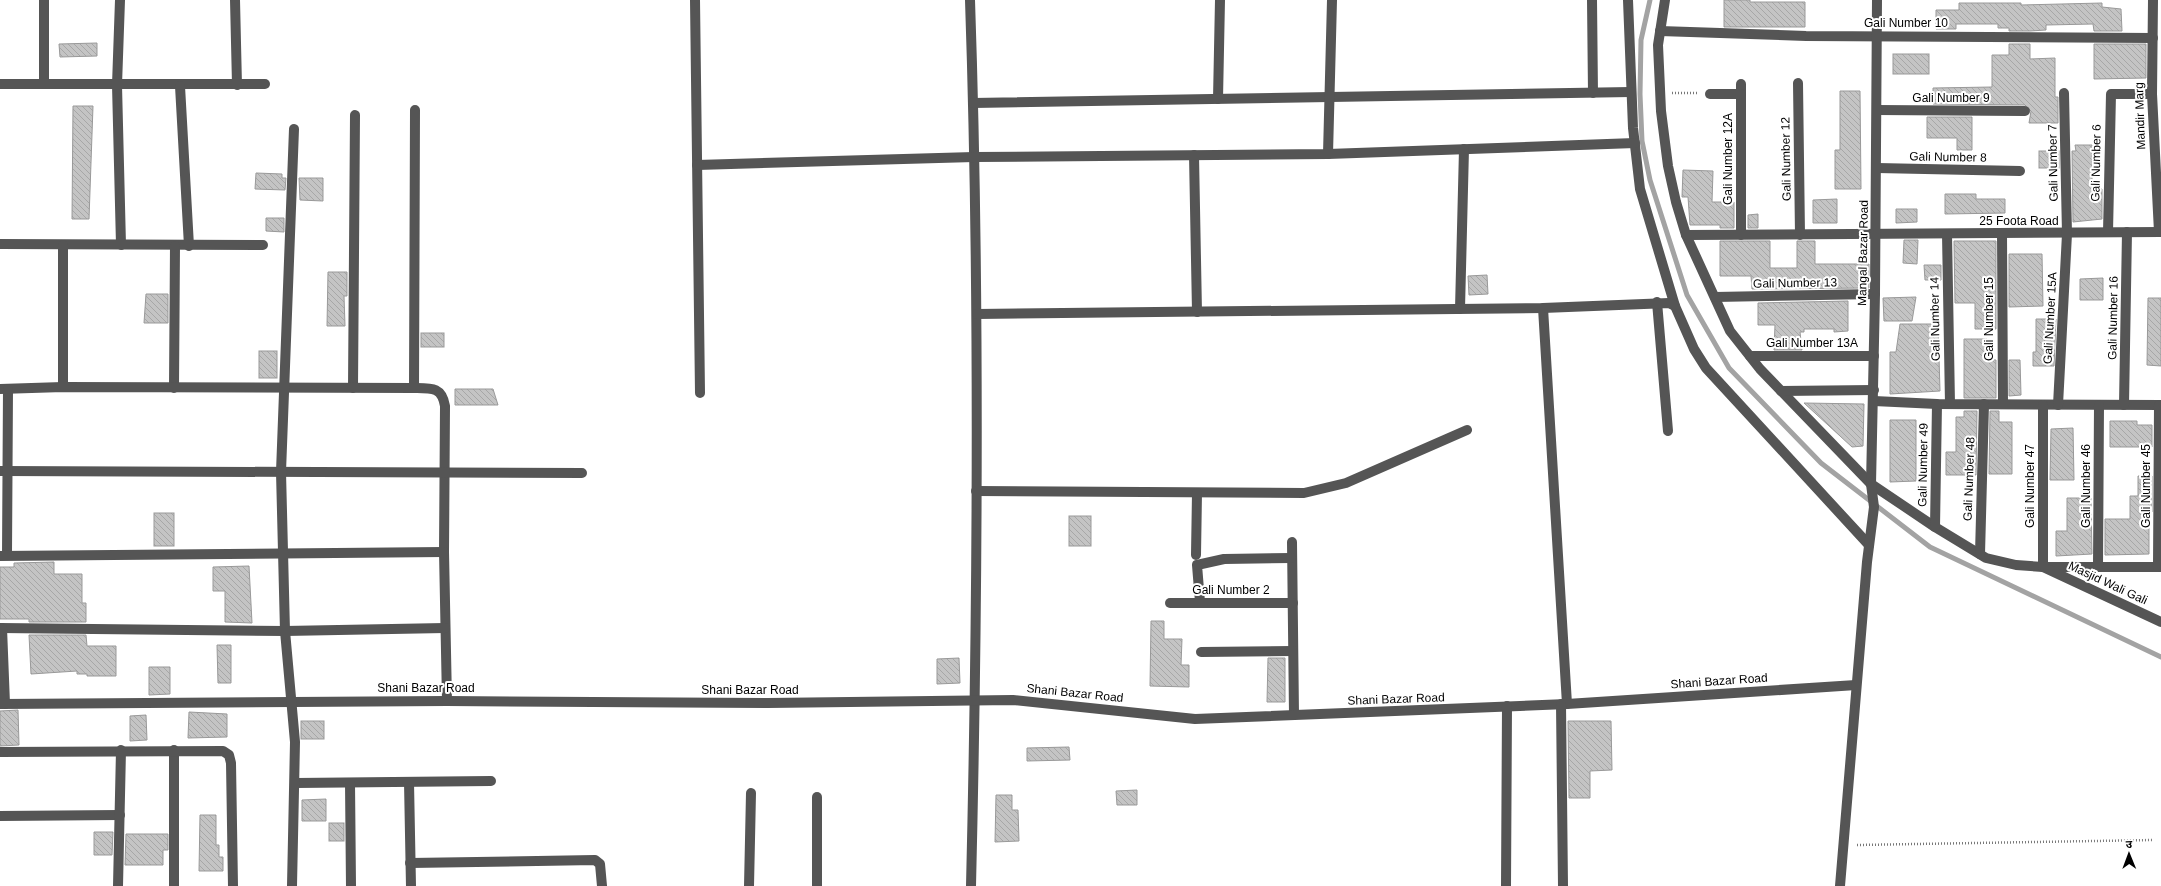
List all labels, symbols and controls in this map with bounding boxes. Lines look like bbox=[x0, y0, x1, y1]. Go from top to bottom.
street label: Gali Number 10 bbox=[1864, 16, 1948, 30]
street label: Mandir Marg bbox=[2132, 82, 2148, 150]
street label: Gali Number 9 bbox=[1912, 91, 1990, 105]
street label: Gali Number 12A bbox=[1721, 113, 1735, 205]
street label: Gali Number 12 bbox=[1778, 117, 1794, 201]
street label: Gali Number 7 bbox=[2045, 124, 2061, 202]
street label: Gali Number 6 bbox=[2088, 124, 2104, 202]
street label: Gali Number 8 bbox=[1909, 149, 1987, 165]
street label: Mangal Bazar Road bbox=[1855, 200, 1871, 306]
street label: 25 Foota Road bbox=[1979, 214, 2059, 228]
street label: Gali Number 15A bbox=[2041, 272, 2059, 364]
street label: Gali Number 13 bbox=[1753, 275, 1837, 291]
street label: Gali Number 16 bbox=[2105, 276, 2121, 360]
street label: Gali Number 14 bbox=[1927, 277, 1943, 361]
street label: Gali Number 15 bbox=[1982, 277, 1996, 361]
street label: Gali Number 13A bbox=[1766, 336, 1858, 350]
street label: Gali Number 49 bbox=[1915, 423, 1931, 507]
street label: Gali Number 48 bbox=[1961, 436, 1977, 521]
street label: Gali Number 47 bbox=[2023, 444, 2037, 528]
street label: Gali Number 46 bbox=[2079, 444, 2093, 528]
street label: Gali Number 45 bbox=[2139, 444, 2153, 528]
street label: Masjid Wali Gali bbox=[2066, 559, 2150, 607]
street label: Gali Number 2 bbox=[1192, 583, 1270, 597]
street label: Shani Bazar Road bbox=[1670, 671, 1768, 691]
street label: Shani Bazar Road bbox=[377, 681, 475, 695]
street label: Shani Bazar Road bbox=[1026, 681, 1124, 705]
street label: Shani Bazar Road bbox=[701, 683, 799, 697]
street label: Shani Bazar Road bbox=[1347, 690, 1445, 708]
north arrow bbox=[2109, 834, 2149, 874]
text: उ bbox=[2126, 838, 2133, 850]

